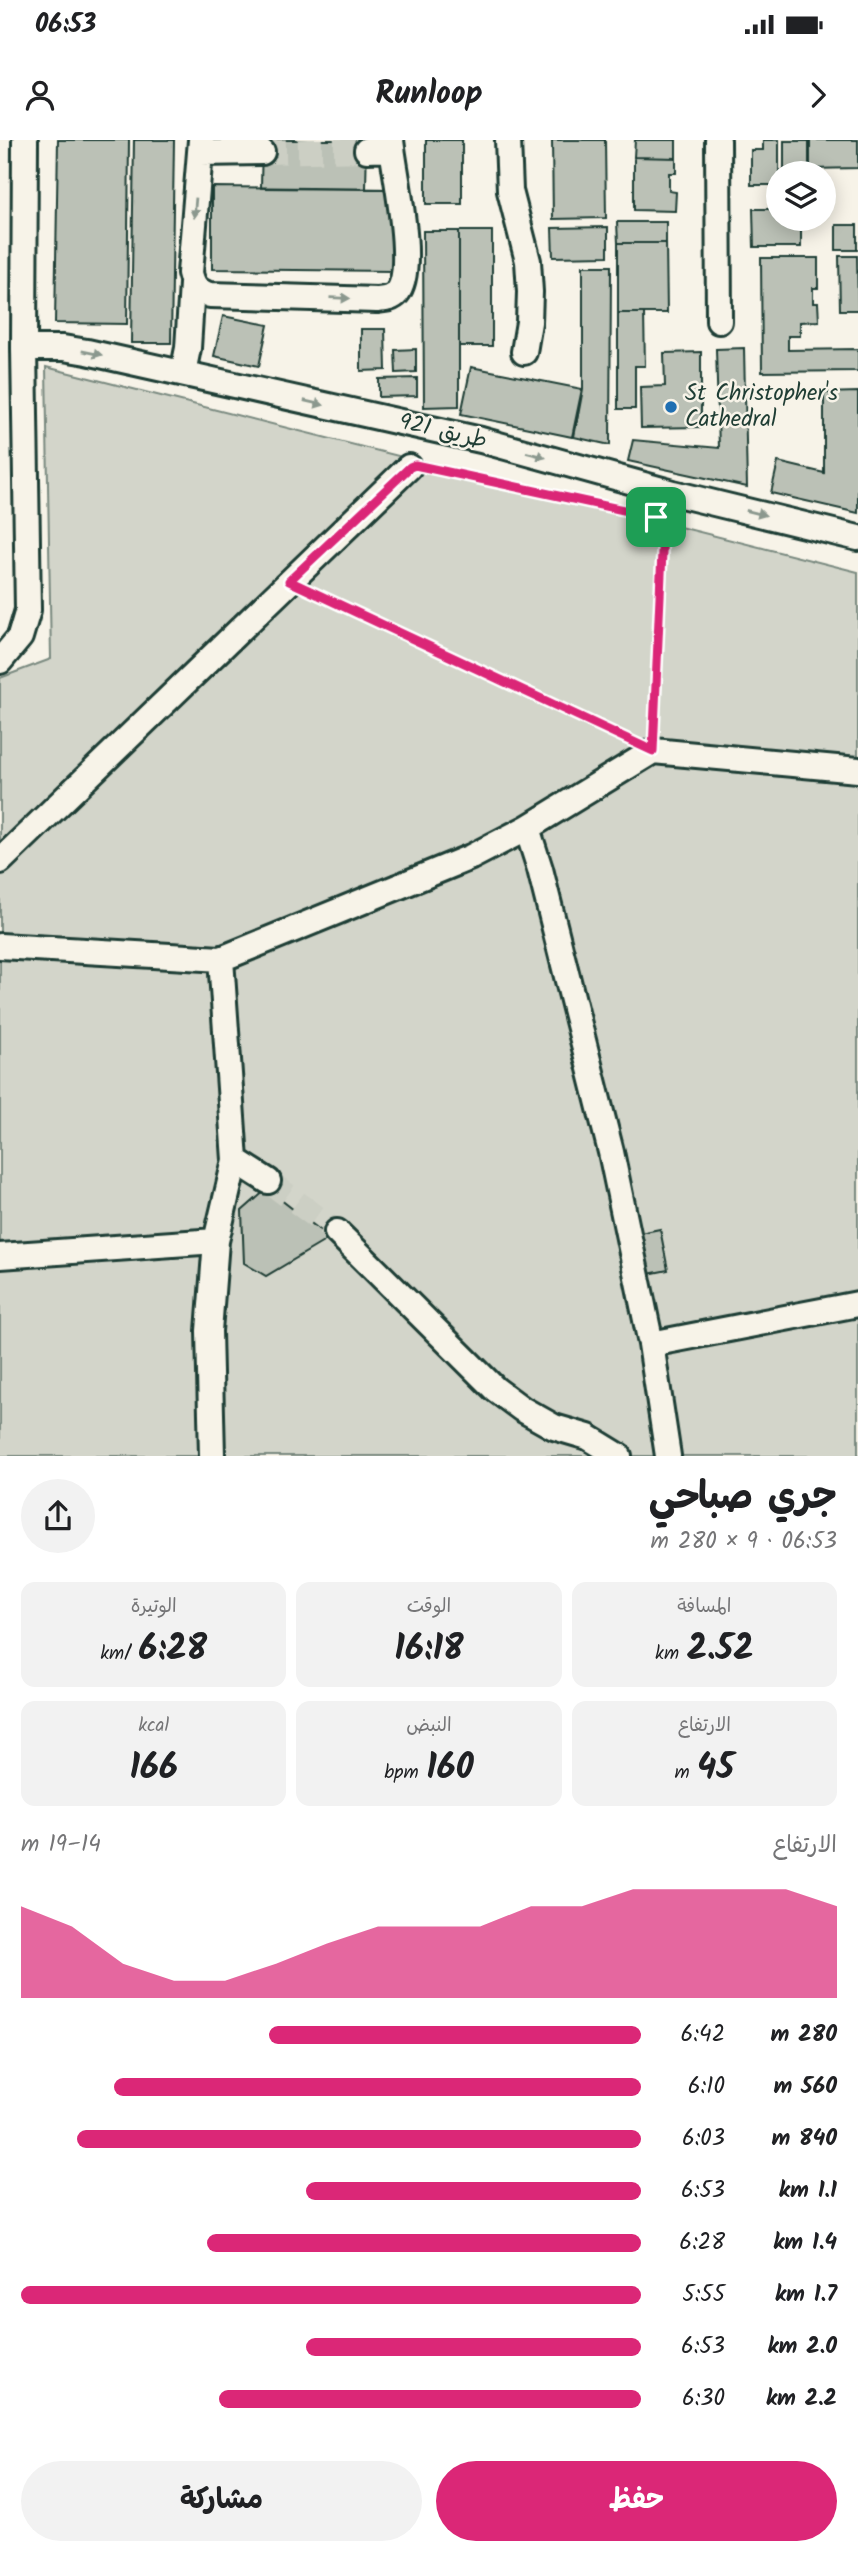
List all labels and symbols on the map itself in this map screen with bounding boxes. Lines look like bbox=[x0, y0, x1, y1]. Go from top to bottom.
one-way arrow bbox=[189, 197, 200, 219]
one-way arrow bbox=[329, 293, 351, 304]
one-way arrow bbox=[81, 348, 103, 359]
place label: St Christopher's Cathedral bbox=[685, 376, 838, 438]
one-way arrow bbox=[303, 398, 325, 409]
marker: St Christopher's Cathedral bbox=[663, 399, 679, 415]
street label: طريق 921 bbox=[395, 404, 491, 460]
one-way arrow bbox=[525, 451, 546, 461]
pin bbox=[626, 487, 686, 547]
one-way arrow bbox=[745, 508, 767, 519]

